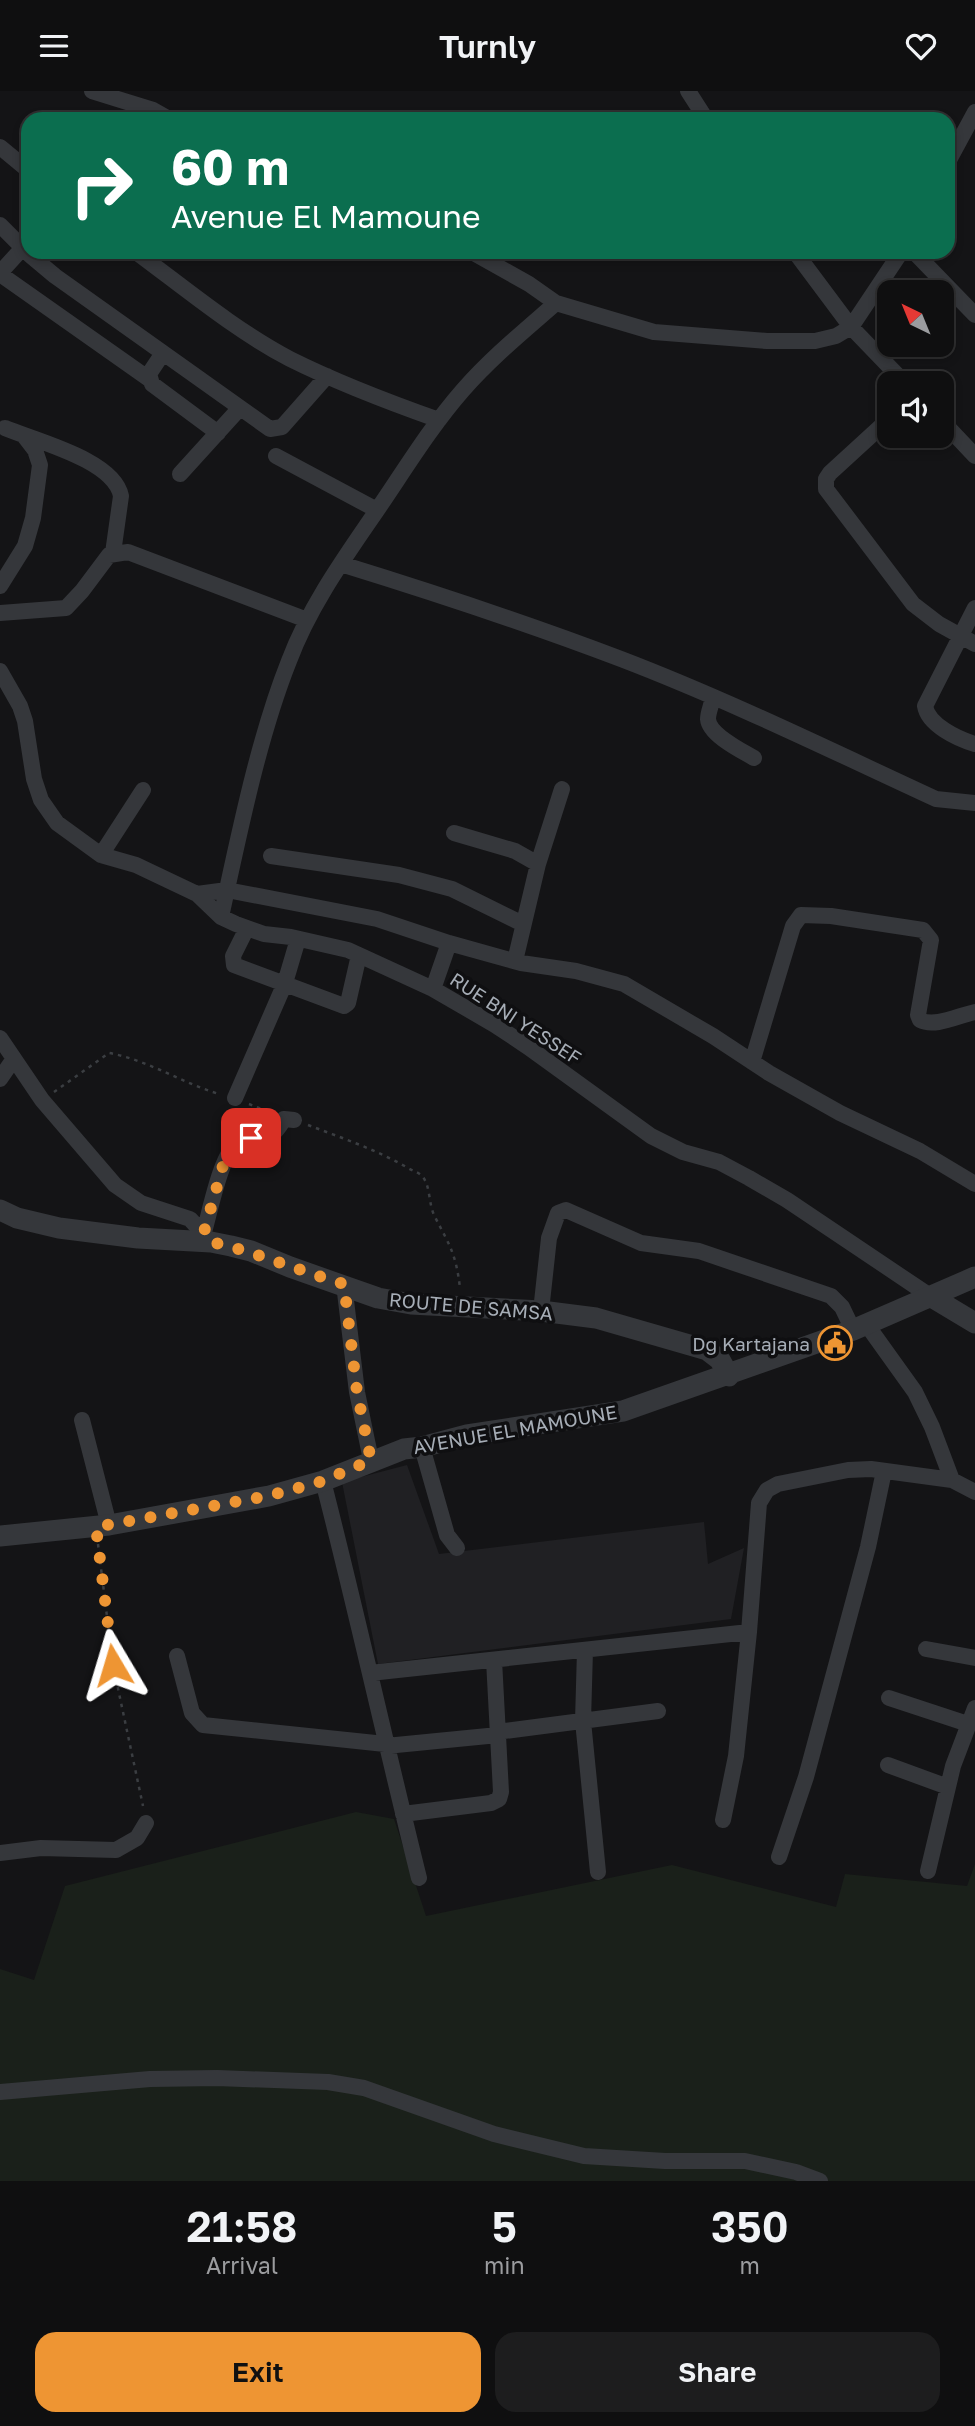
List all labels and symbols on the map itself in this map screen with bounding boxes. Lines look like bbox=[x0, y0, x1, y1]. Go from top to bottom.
north arrow bbox=[877, 280, 954, 357]
street label: RUE BNI YESSEF bbox=[446, 967, 586, 1069]
pin bbox=[221, 1108, 281, 1168]
street label: ROUTE DE SAMSA bbox=[388, 1287, 554, 1325]
public building icon: Dg Kartajana bbox=[816, 1324, 854, 1362]
place label: Dg Kartajana bbox=[692, 1332, 810, 1355]
street label: AVENUE EL MAMOUNE bbox=[411, 1400, 619, 1458]
position arrow bbox=[76, 1628, 150, 1702]

